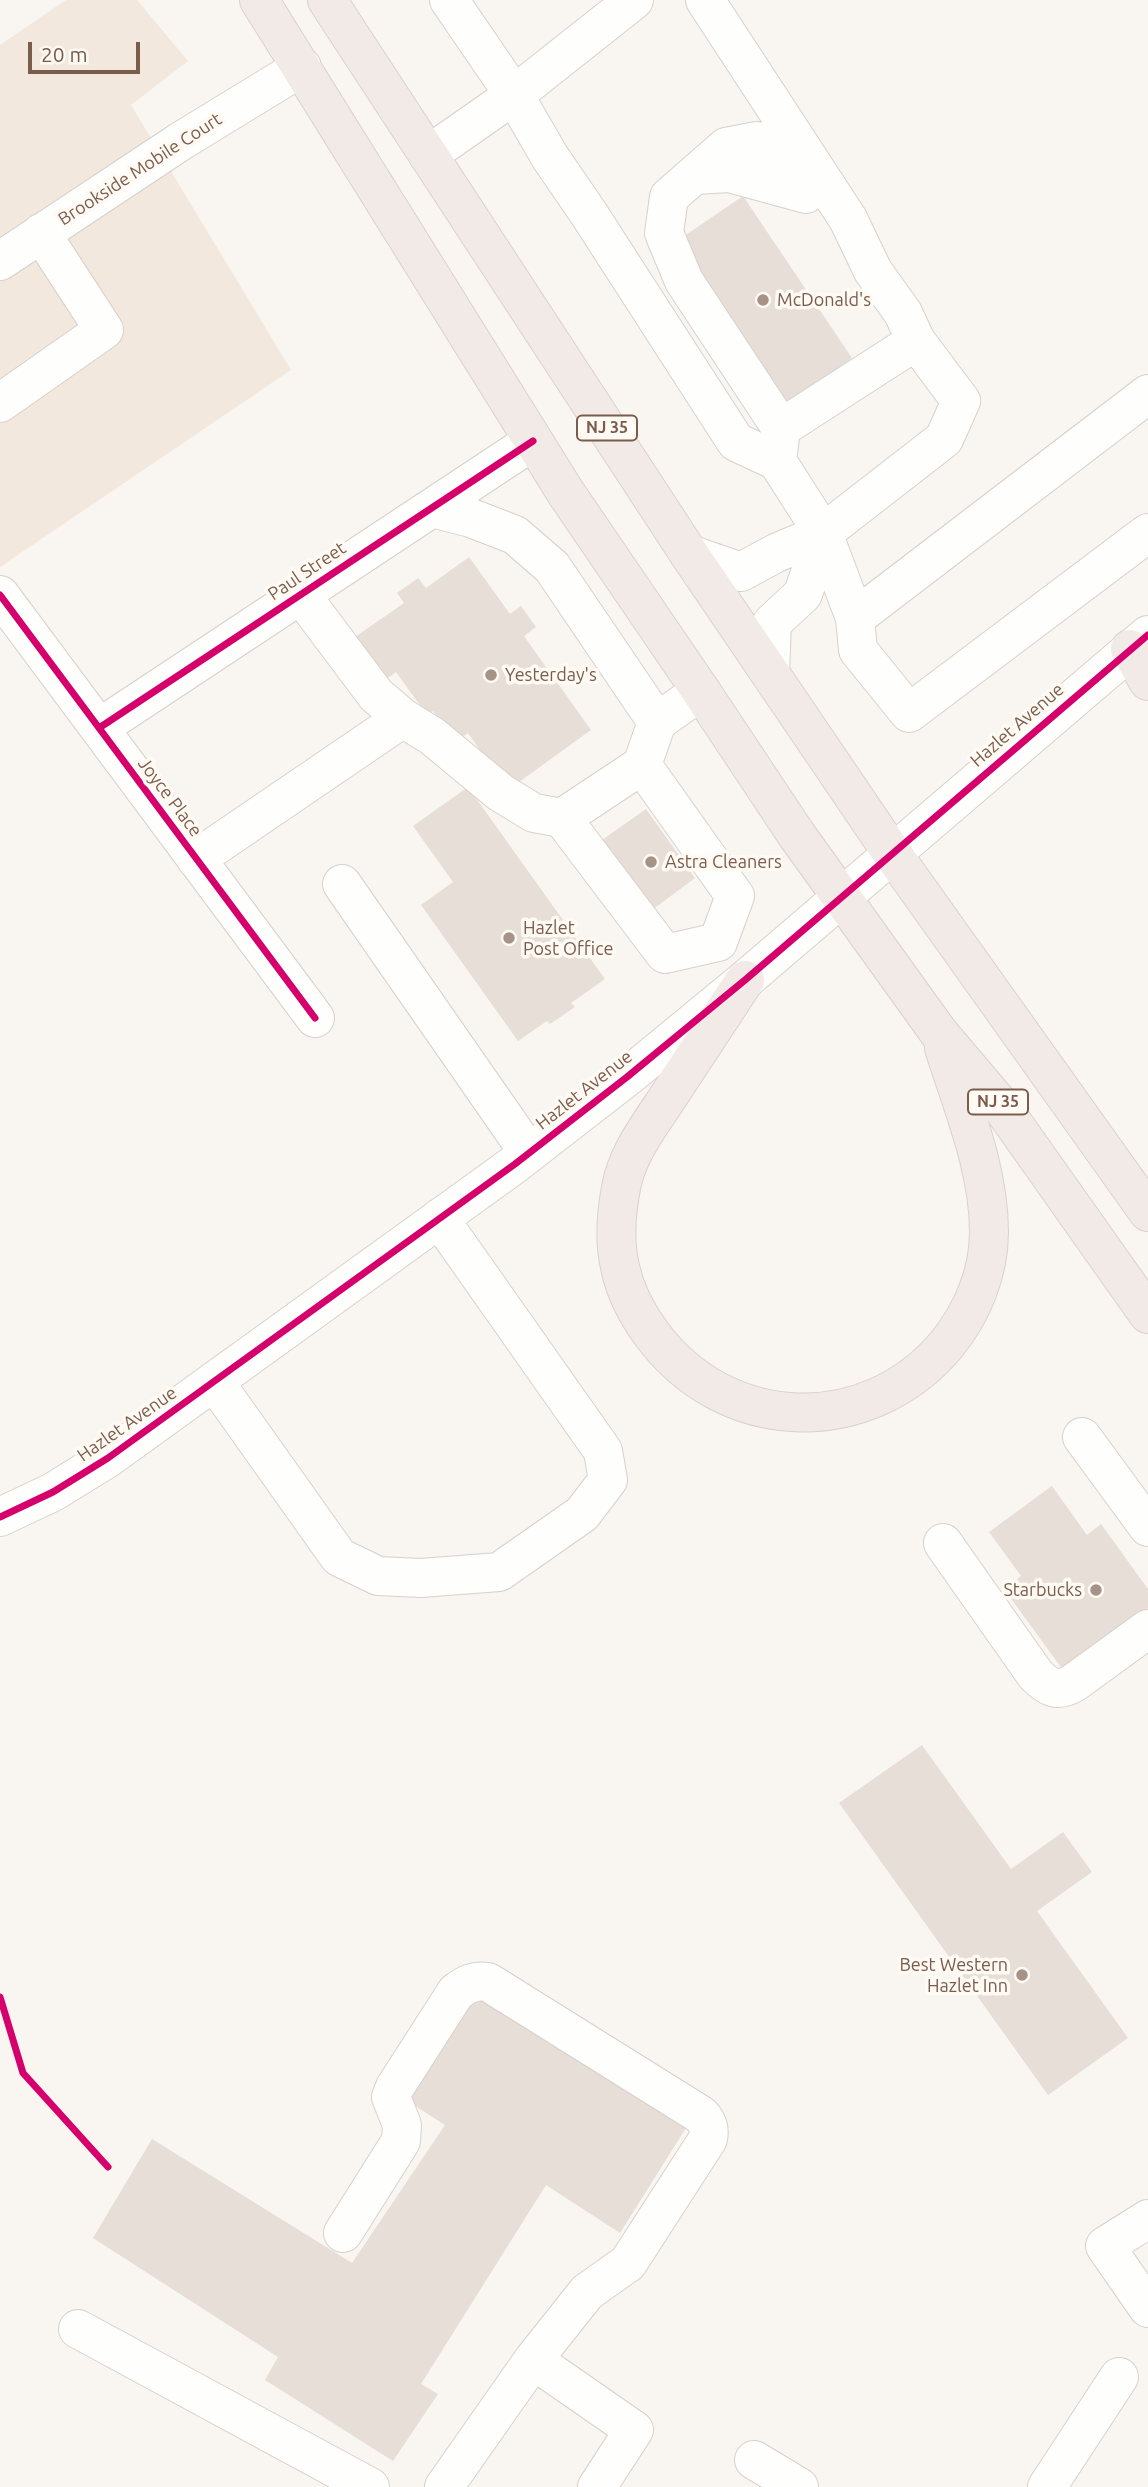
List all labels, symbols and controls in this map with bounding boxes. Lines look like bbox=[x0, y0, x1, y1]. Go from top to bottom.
scale bar bbox=[32, 28, 144, 72]
text: 20 m bbox=[41, 42, 88, 66]
street label: Brookside Mobile Court bbox=[54, 108, 226, 230]
place label: McDonald's bbox=[777, 289, 871, 311]
marker: McDonald's bbox=[755, 292, 771, 308]
road number: NJ 35 bbox=[577, 416, 637, 440]
street label: Paul Street bbox=[264, 537, 350, 605]
place label: Yesterday's bbox=[505, 664, 597, 686]
marker: Yesterday's bbox=[483, 667, 499, 683]
street label: Hazlet Avenue bbox=[966, 679, 1068, 771]
street label: Joyce Place bbox=[133, 753, 207, 841]
place label: Astra Cleaners bbox=[665, 851, 782, 873]
marker: Astra Cleaners bbox=[643, 854, 659, 870]
place label: Hazlet Post Office bbox=[523, 917, 613, 960]
marker: Hazlet Post Office bbox=[501, 930, 517, 946]
street label: Hazlet Avenue bbox=[531, 1046, 637, 1134]
road number: NJ 35 bbox=[968, 1090, 1028, 1114]
street label: Hazlet Avenue bbox=[73, 1382, 181, 1466]
place label: Starbucks bbox=[1003, 1579, 1082, 1601]
marker: Starbucks bbox=[1088, 1582, 1104, 1598]
place label: Best Western Hazlet Inn bbox=[899, 1954, 1008, 1996]
marker: Best Western Hazlet Inn bbox=[1014, 1967, 1030, 1983]

